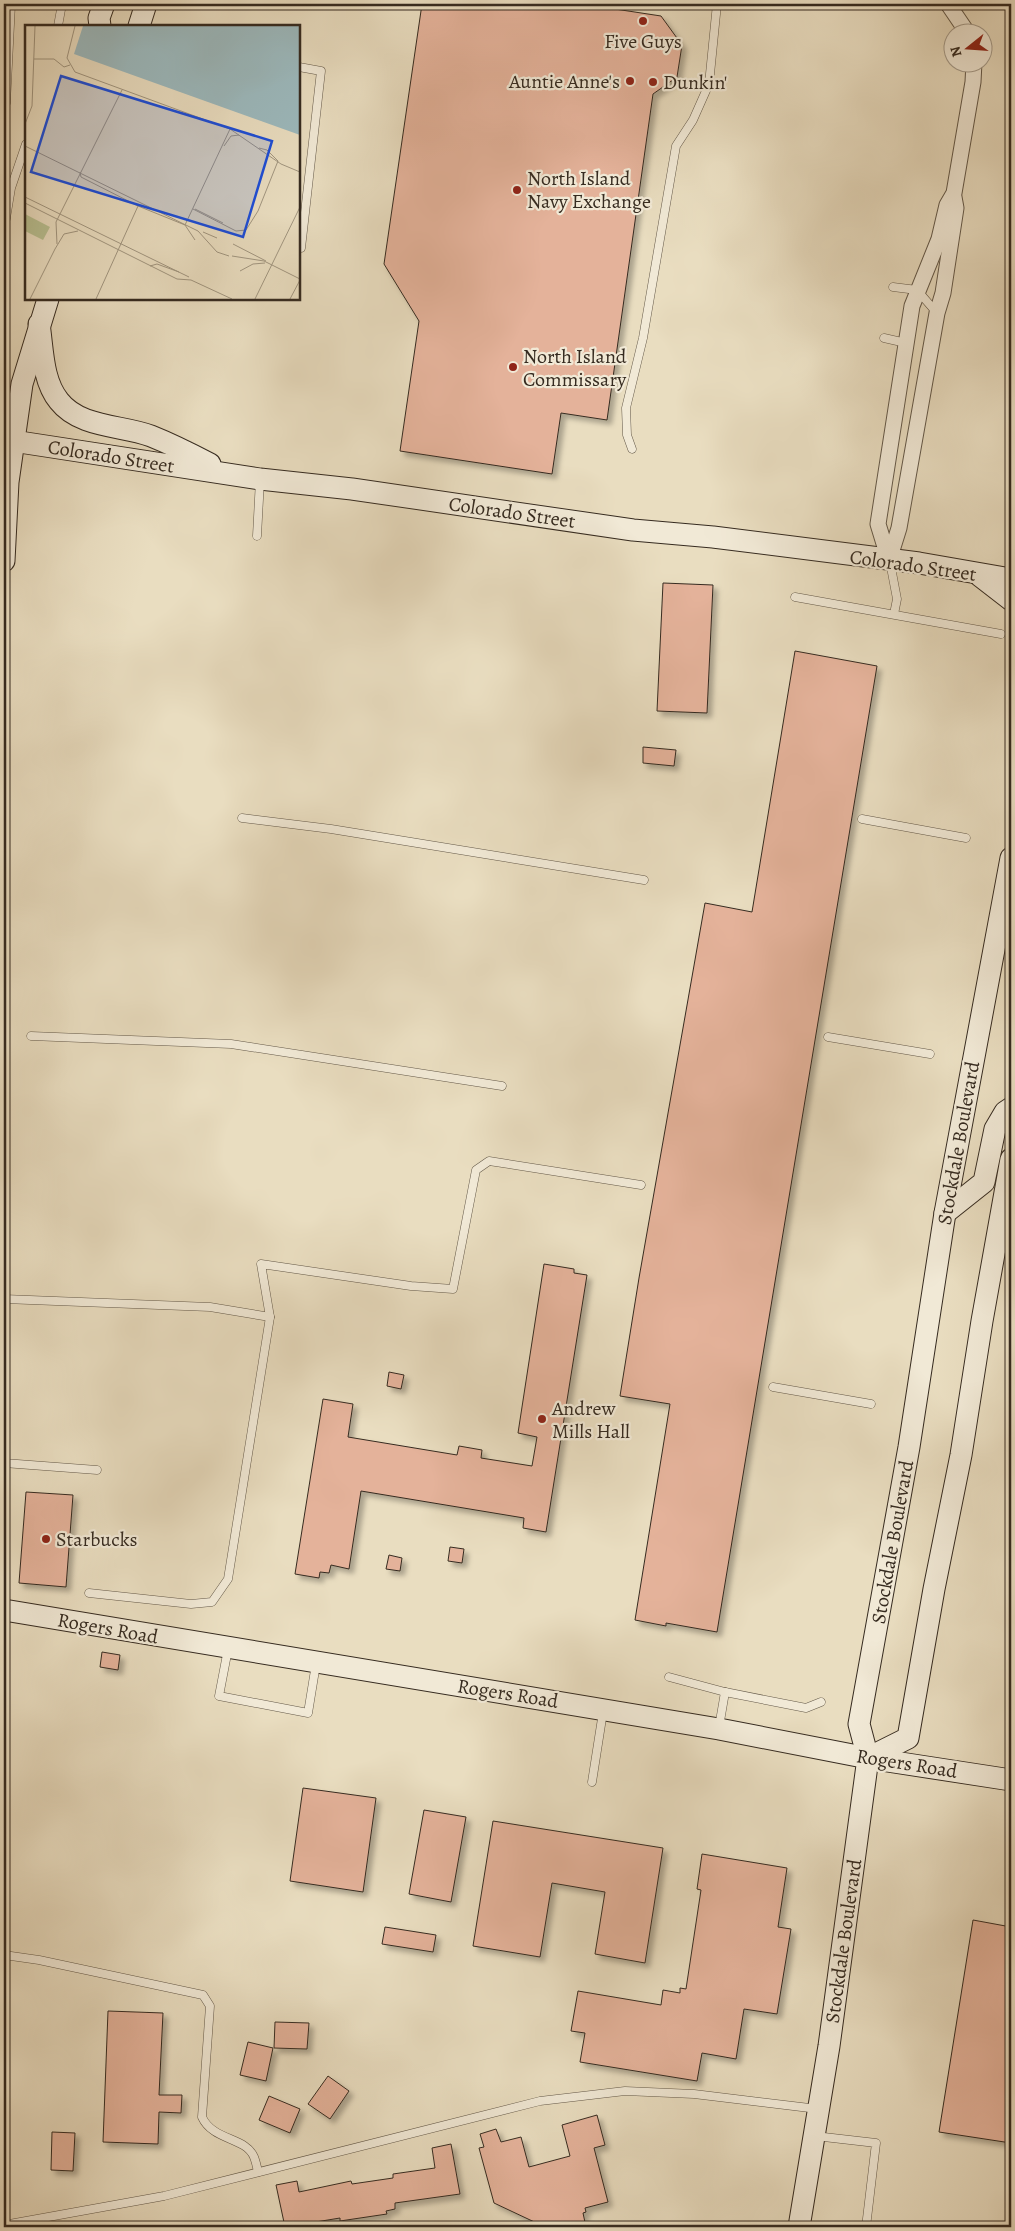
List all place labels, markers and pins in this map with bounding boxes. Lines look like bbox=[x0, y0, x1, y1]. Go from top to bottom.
marker: Five Guys bbox=[637, 15, 649, 27]
place label: Five Guys bbox=[604, 28, 682, 55]
place label: Auntie Anne's bbox=[508, 68, 620, 95]
place label: Dunkin' bbox=[663, 69, 727, 96]
marker: Auntie Anne's bbox=[624, 75, 636, 87]
marker: Dunkin' bbox=[647, 76, 659, 88]
place label: North Island Navy Exchange bbox=[527, 165, 651, 215]
marker: North Island Navy Exchange bbox=[511, 184, 523, 196]
place label: North Island Commissary bbox=[523, 343, 627, 393]
marker: North Island Commissary bbox=[507, 361, 519, 373]
place label: Andrew Mills Hall bbox=[551, 1395, 630, 1445]
marker: Andrew Mills Hall bbox=[536, 1413, 548, 1425]
place label: Starbucks bbox=[56, 1526, 138, 1553]
marker: Starbucks bbox=[40, 1533, 52, 1545]

